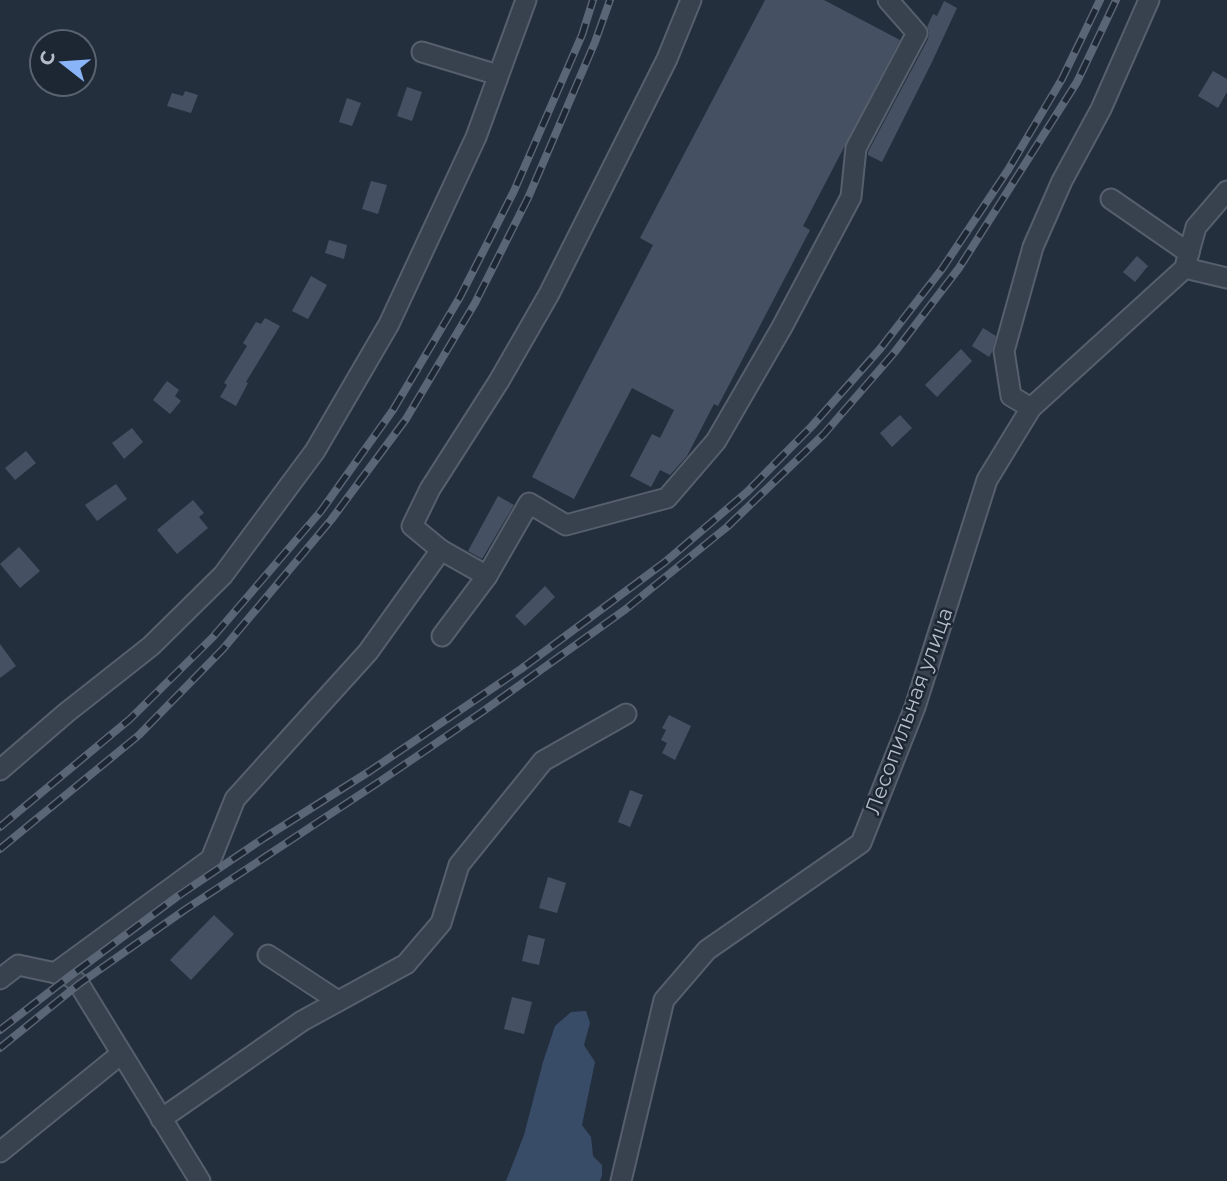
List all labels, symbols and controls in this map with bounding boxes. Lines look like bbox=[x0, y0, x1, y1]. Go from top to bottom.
north arrow bbox=[28, 28, 98, 98]
text: С bbox=[34, 48, 60, 68]
street label: Лесопильная улица bbox=[859, 604, 958, 818]

